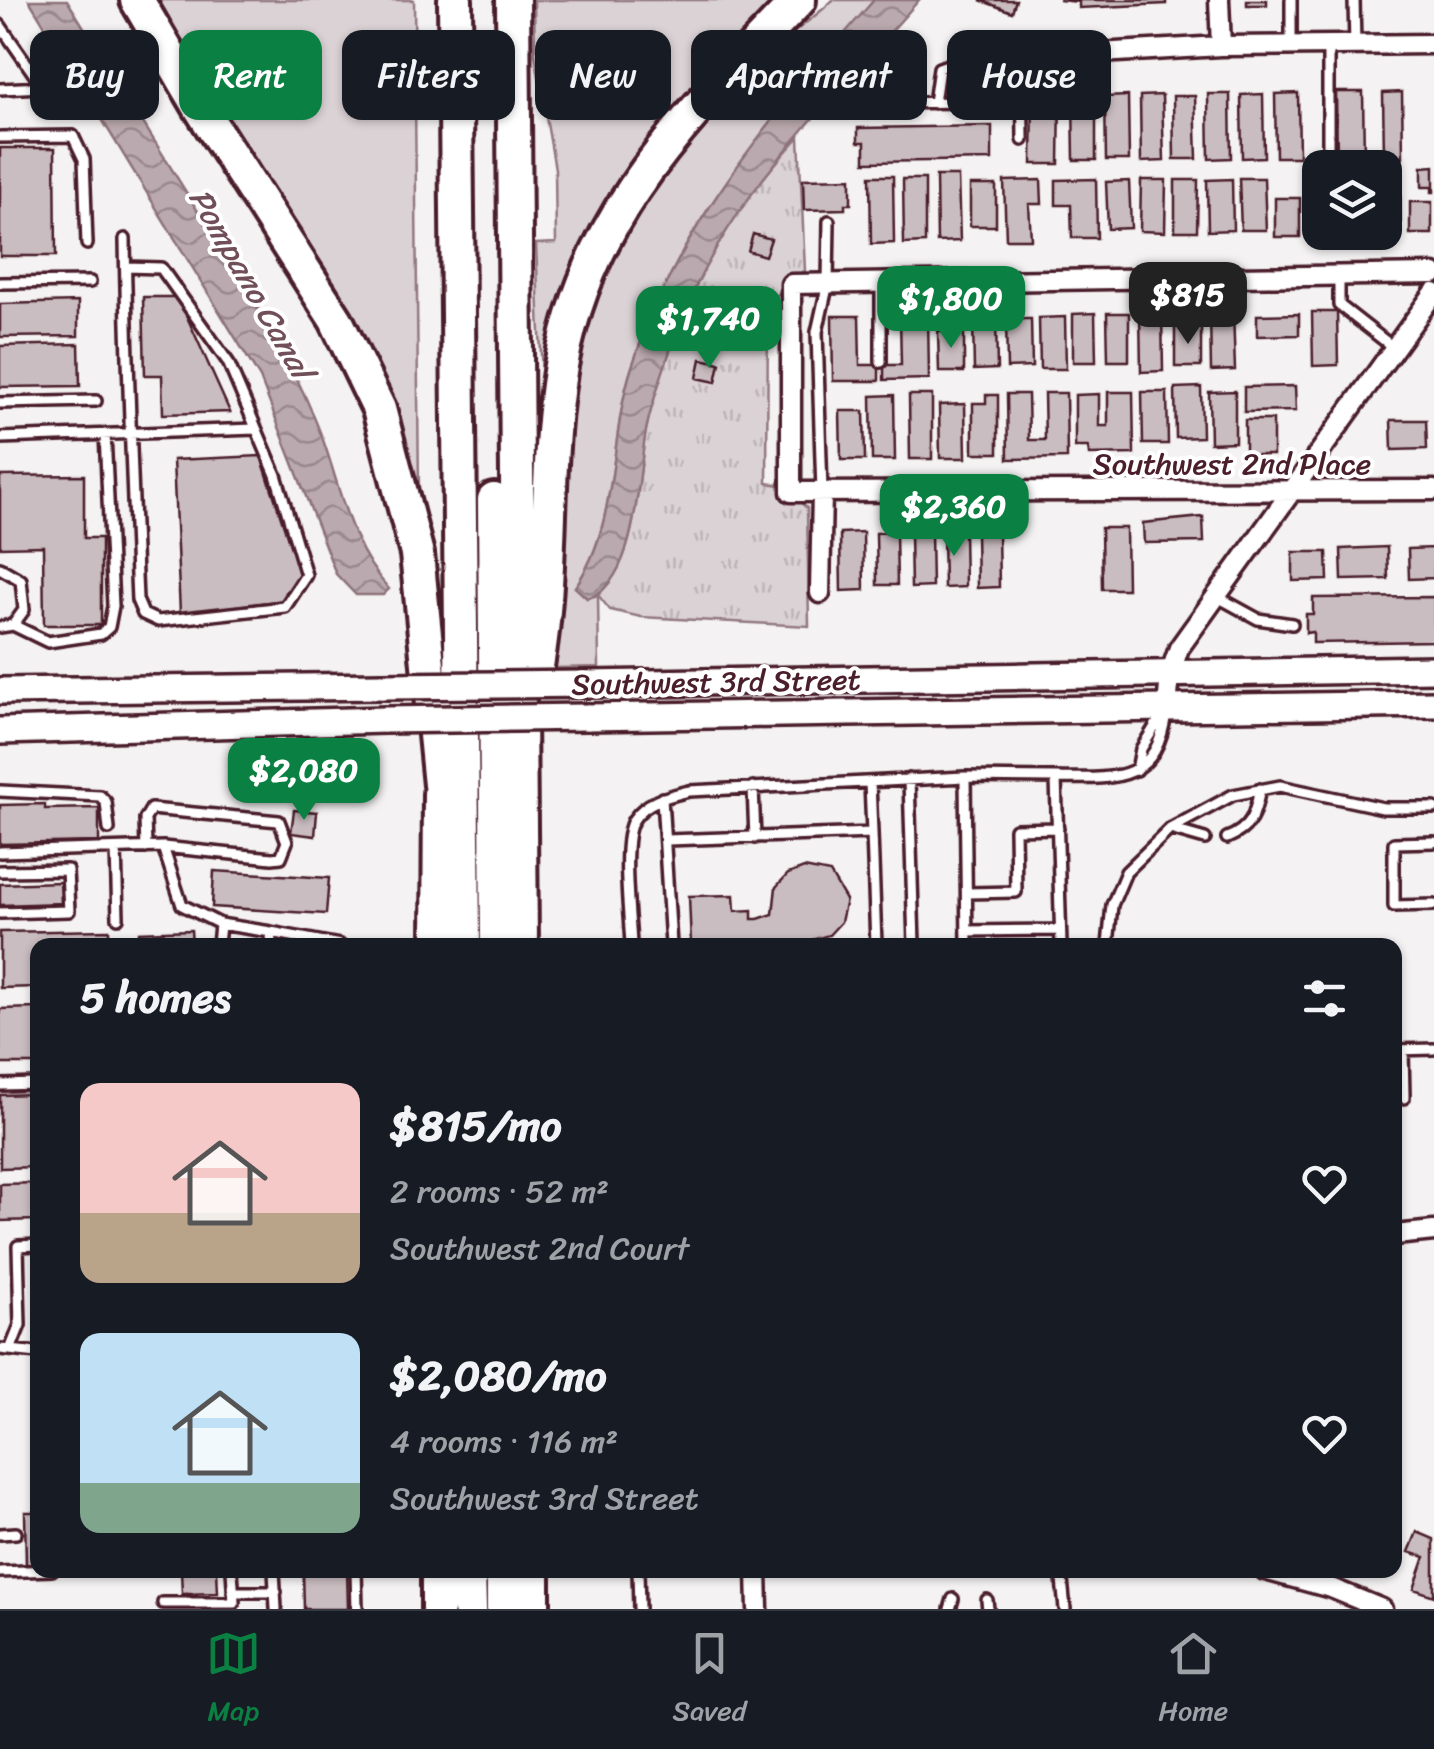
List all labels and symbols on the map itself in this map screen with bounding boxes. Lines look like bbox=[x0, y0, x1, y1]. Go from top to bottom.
water label: Pompano Canal bbox=[173, 177, 332, 396]
pin: $815 bbox=[1129, 262, 1247, 347]
pin: $1,800 bbox=[870, 266, 1032, 351]
pin: $1,740 bbox=[628, 286, 790, 371]
street label: Southwest 2nd Place bbox=[1093, 437, 1371, 491]
pin: $2,360 bbox=[873, 474, 1035, 559]
street label: Southwest 3rd Street bbox=[571, 652, 861, 712]
pin: $2,080 bbox=[223, 738, 385, 823]

